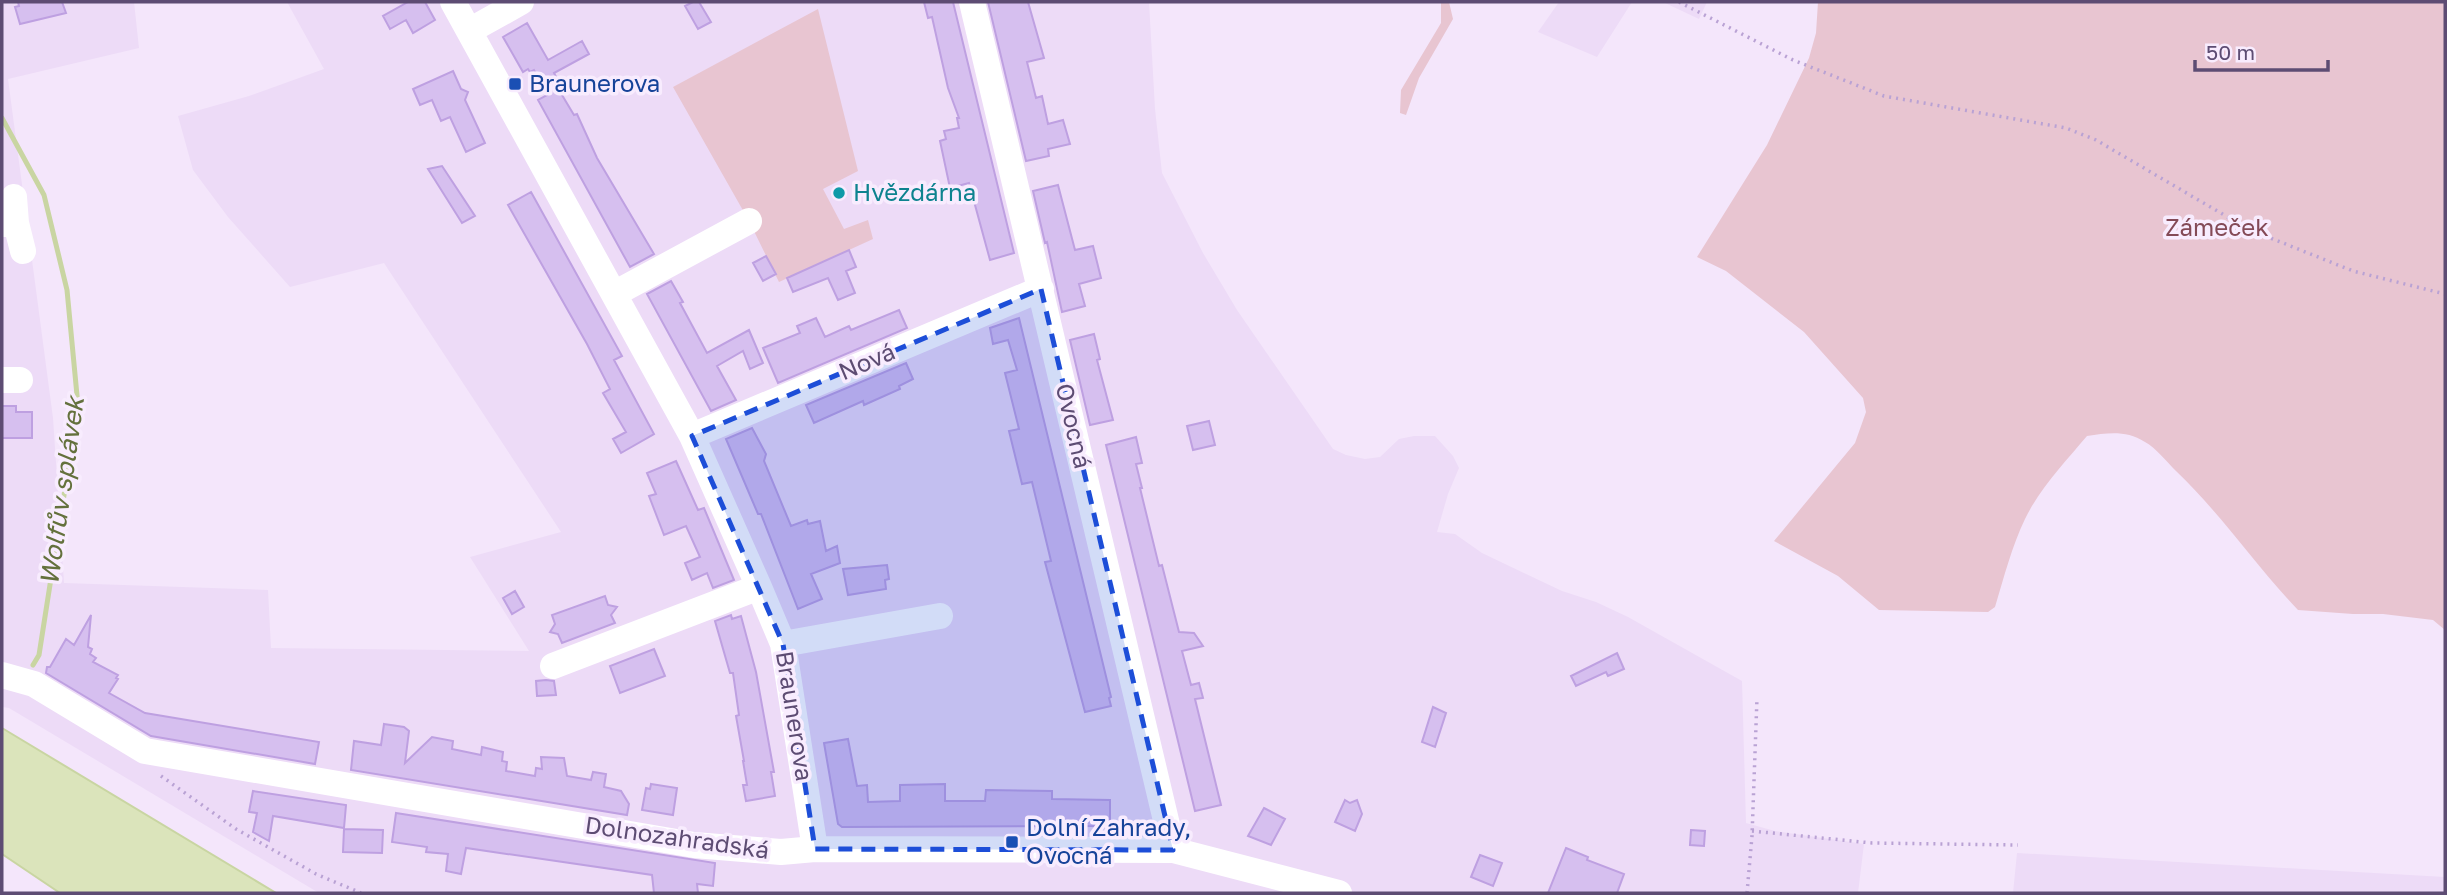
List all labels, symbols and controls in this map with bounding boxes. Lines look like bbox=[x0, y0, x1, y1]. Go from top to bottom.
scale bar bbox=[2195, 28, 2328, 72]
text: 50 m bbox=[2206, 39, 2255, 65]
place label: Braunerova bbox=[529, 68, 660, 97]
marker: Braunerova bbox=[507, 76, 523, 92]
place label: Hvězdárna bbox=[853, 177, 976, 206]
marker: Hvězdárna bbox=[831, 185, 847, 201]
park label: Zámeček bbox=[2165, 212, 2269, 241]
street label: Nová bbox=[834, 336, 899, 385]
street label: Ovocná bbox=[1051, 380, 1098, 471]
water label: Wolfův splávek bbox=[33, 393, 90, 587]
street label: Braunerova bbox=[771, 649, 820, 783]
street label: Dolnozahradská bbox=[583, 809, 771, 864]
place label: Dolní Zahrady, Ovocná bbox=[1026, 812, 1191, 869]
marker: Dolní Zahrady, Ovocná bbox=[1004, 834, 1020, 850]

